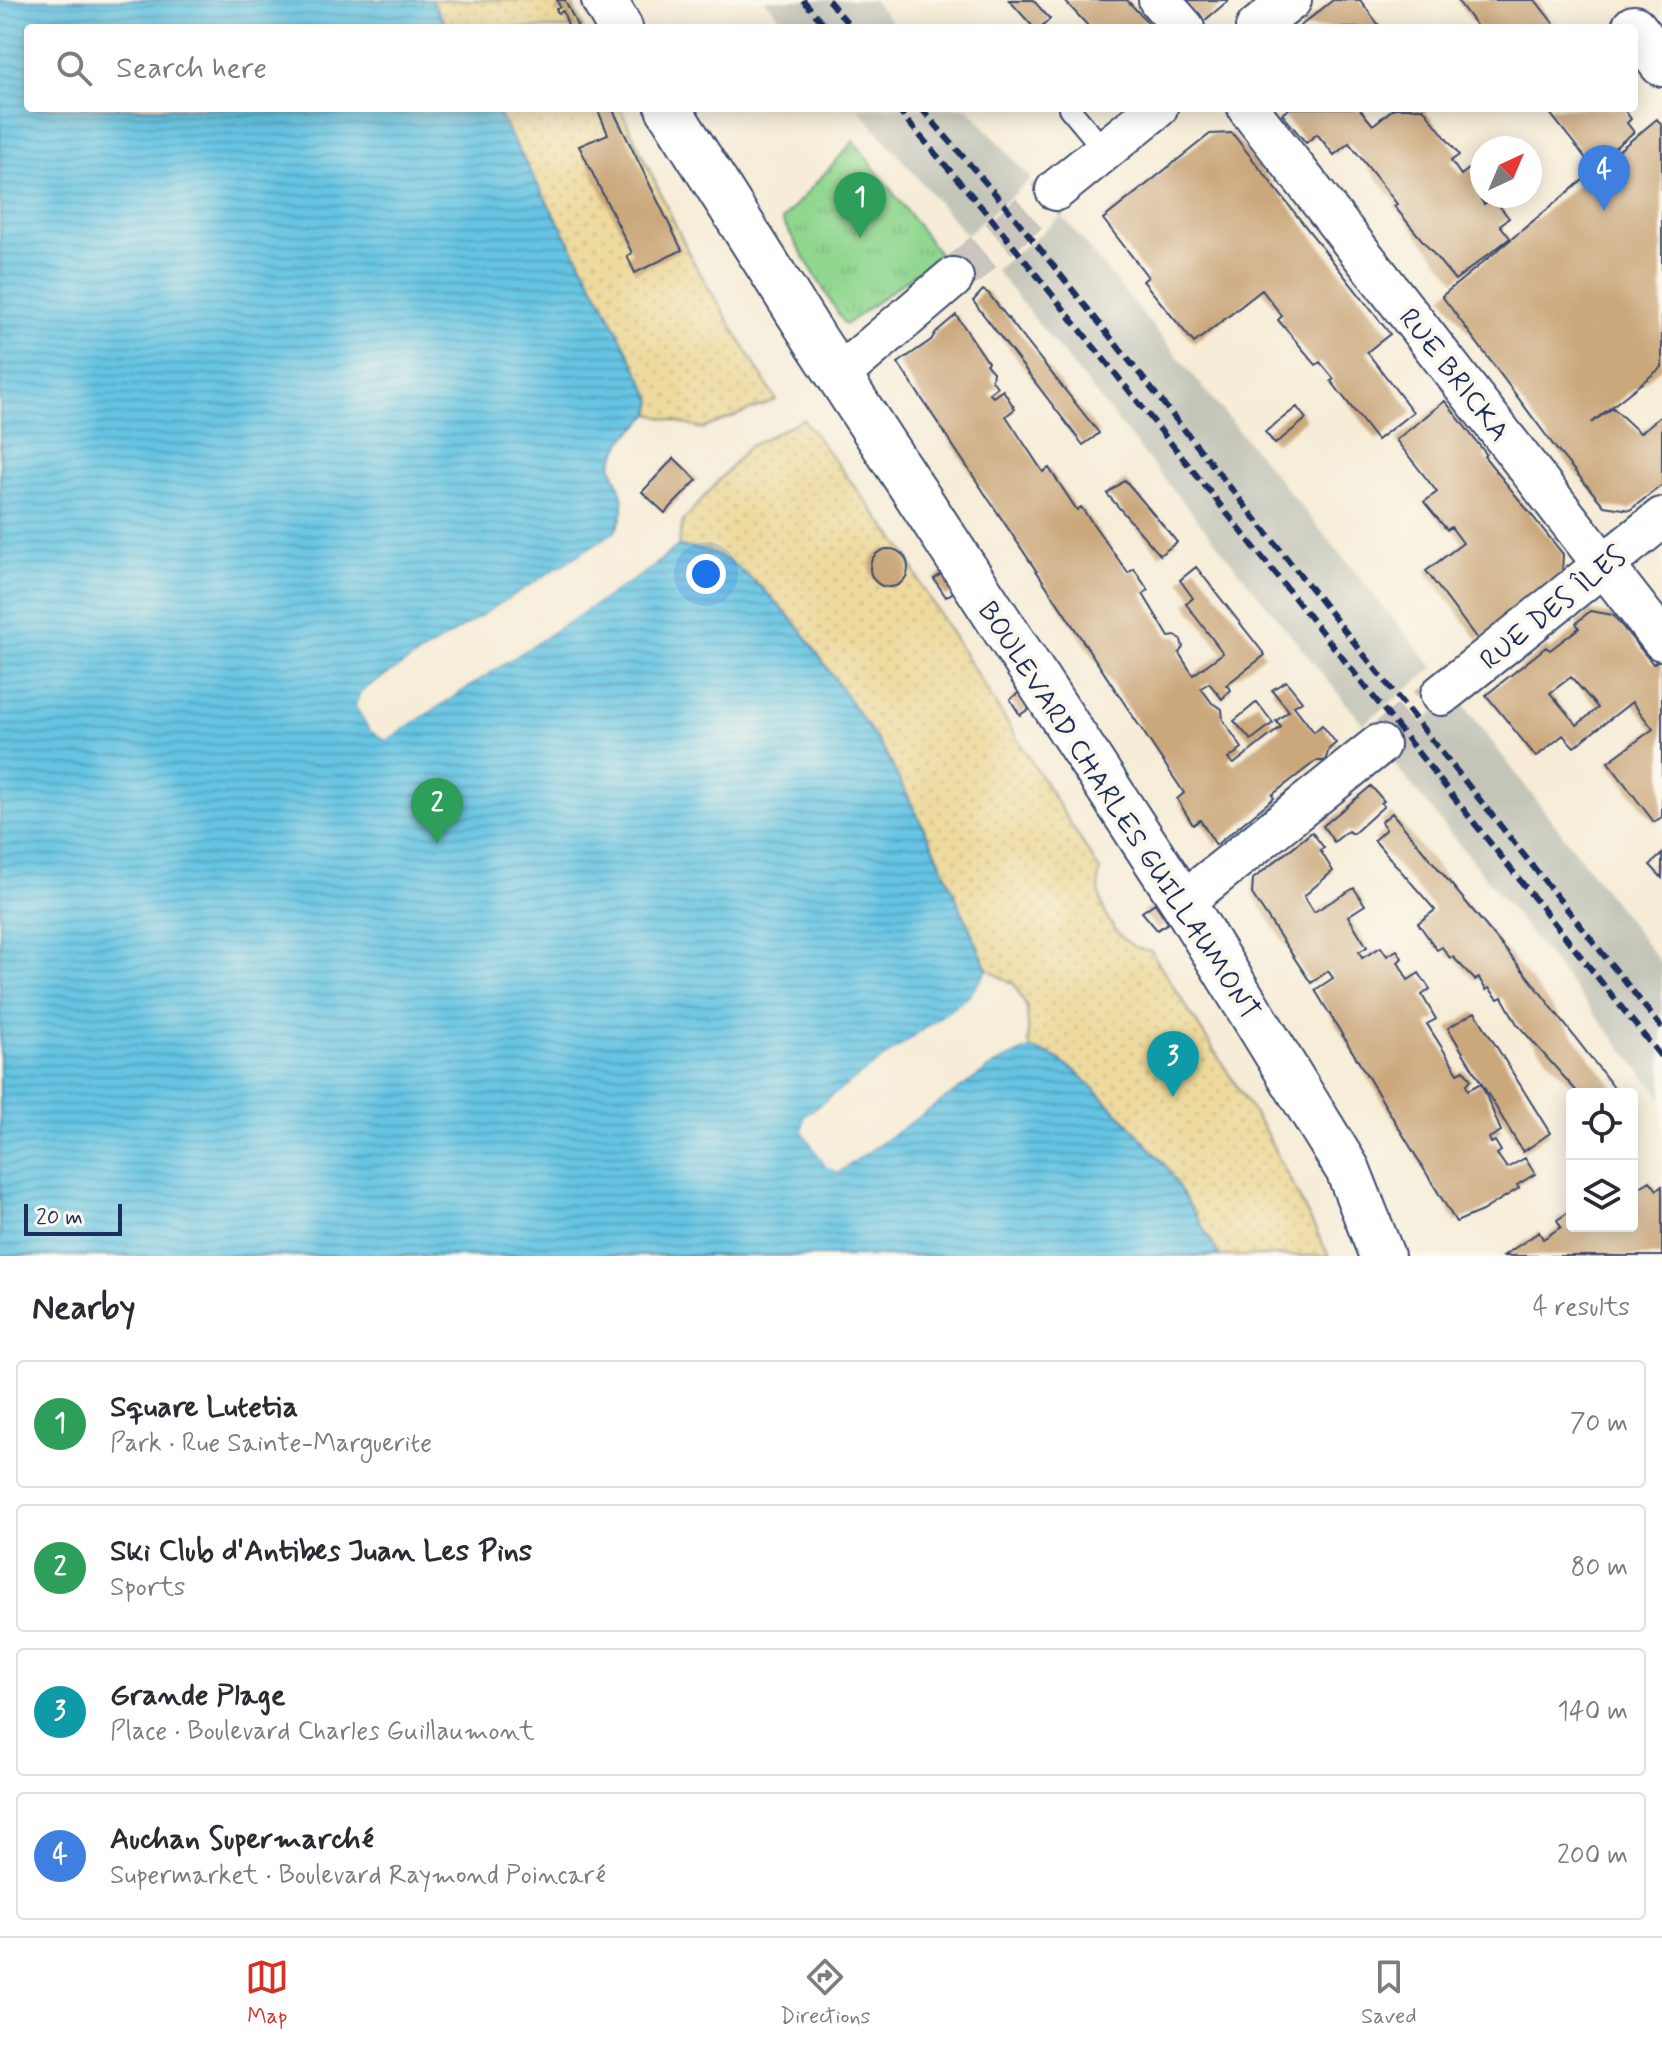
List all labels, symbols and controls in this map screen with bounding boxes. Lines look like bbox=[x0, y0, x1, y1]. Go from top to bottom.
search box bbox=[24, 24, 1638, 112]
icon: search bbox=[52, 46, 96, 90]
text: Search here bbox=[116, 49, 267, 88]
north arrow bbox=[1470, 136, 1542, 208]
pin: 4 bbox=[1578, 145, 1630, 211]
pin: 1 bbox=[834, 172, 886, 238]
street label: RUE BRICKA bbox=[1389, 301, 1517, 450]
street label: RUE DES ÎLES bbox=[1473, 539, 1634, 679]
your location bbox=[686, 554, 726, 594]
street label: BOULEVARD CHARLES GUILLAUMONT bbox=[968, 595, 1268, 1028]
pin: 2 bbox=[411, 778, 463, 844]
pin: 3 bbox=[1147, 1031, 1199, 1097]
map controls bbox=[1566, 1088, 1638, 1232]
button: locate bbox=[1566, 1088, 1638, 1160]
button: layers bbox=[1566, 1160, 1638, 1232]
scale bar bbox=[24, 1200, 122, 1236]
text: 20 m bbox=[36, 1204, 83, 1232]
text: Nearby bbox=[32, 1286, 136, 1331]
text: 4 results bbox=[1533, 1291, 1630, 1325]
text: Square Lutetia bbox=[110, 1388, 298, 1427]
text: 1 bbox=[54, 1407, 66, 1441]
text: 70 m bbox=[1570, 1407, 1628, 1441]
text: Park · Rue Sainte-Marguerite bbox=[110, 1427, 432, 1461]
text: Ski Club d'Antibes Juan Les Pins bbox=[110, 1532, 532, 1571]
text: 2 bbox=[54, 1551, 66, 1585]
text: 80 m bbox=[1571, 1551, 1628, 1585]
text: Sports bbox=[110, 1571, 185, 1605]
text: Grande Plage bbox=[110, 1676, 286, 1715]
text: 3 bbox=[54, 1695, 66, 1729]
text: 140 m bbox=[1557, 1695, 1628, 1729]
text: Place · Boulevard Charles Guillaumont bbox=[110, 1715, 535, 1749]
text: Auchan Supermarché bbox=[110, 1820, 374, 1859]
text: 4 bbox=[52, 1839, 68, 1873]
text: 200 m bbox=[1557, 1839, 1628, 1873]
text: Supermarket · Boulevard Raymond Poincaré bbox=[110, 1859, 606, 1893]
tab: Map bbox=[245, 1955, 289, 2031]
tab: Directions bbox=[780, 1955, 870, 2031]
tab: Saved bbox=[1361, 1955, 1417, 2031]

